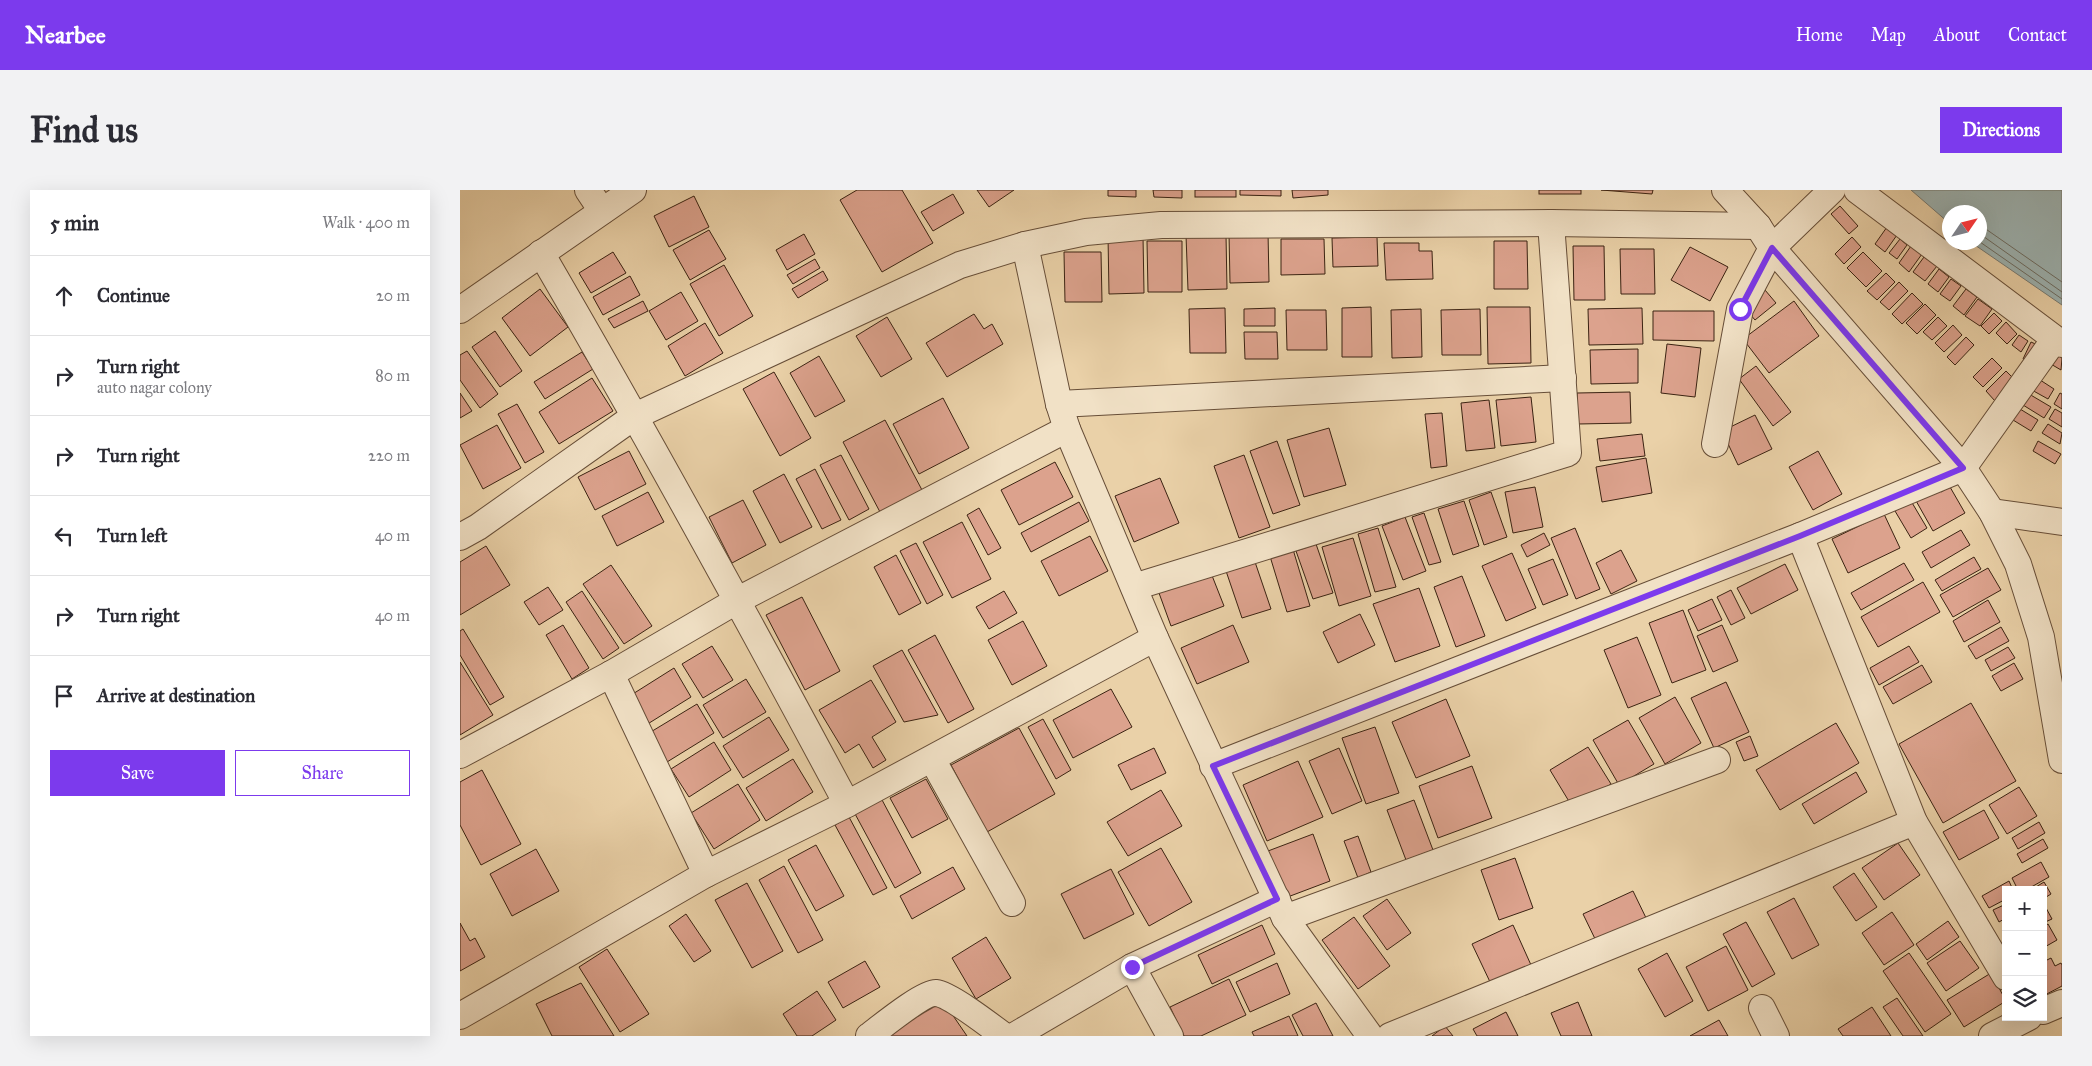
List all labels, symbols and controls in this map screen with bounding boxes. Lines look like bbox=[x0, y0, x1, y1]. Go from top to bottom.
text: Nearbee bbox=[25, 20, 106, 50]
text: Home bbox=[1796, 24, 1843, 46]
text: Map bbox=[1871, 24, 1906, 46]
text: About bbox=[1934, 24, 1980, 46]
text: Contact bbox=[2008, 24, 2067, 46]
button: Directions bbox=[1940, 107, 2062, 153]
text: Find us bbox=[30, 109, 138, 152]
north arrow bbox=[1942, 205, 1987, 250]
text: 5 min bbox=[50, 210, 99, 236]
text: Walk · 400 m bbox=[322, 213, 410, 232]
icon: ahead bbox=[50, 282, 78, 310]
text: Continue bbox=[97, 284, 170, 307]
text: 20 m bbox=[376, 286, 410, 305]
route start bbox=[1729, 298, 1752, 321]
text: Turn right bbox=[97, 355, 180, 378]
icon: right bbox=[50, 362, 78, 390]
text: 80 m bbox=[375, 366, 410, 385]
text: auto nagar colony bbox=[97, 378, 212, 397]
icon: right bbox=[50, 442, 78, 470]
text: Turn right bbox=[97, 444, 180, 467]
text: 220 m bbox=[368, 446, 410, 465]
icon: left bbox=[50, 522, 78, 550]
text: Turn left bbox=[97, 524, 167, 547]
text: 40 m bbox=[375, 526, 410, 545]
icon: right bbox=[50, 602, 78, 630]
text: Turn right bbox=[97, 604, 180, 627]
text: 40 m bbox=[375, 606, 410, 625]
icon: arrive bbox=[50, 682, 78, 710]
text: Arrive at destination bbox=[97, 684, 255, 707]
button: Save bbox=[50, 750, 225, 796]
button: Share bbox=[235, 750, 410, 796]
map controls bbox=[2002, 886, 2047, 1021]
button: + bbox=[2002, 886, 2047, 931]
button: − bbox=[2002, 931, 2047, 976]
route end bbox=[1121, 956, 1144, 979]
button: layers bbox=[2002, 976, 2047, 1021]

